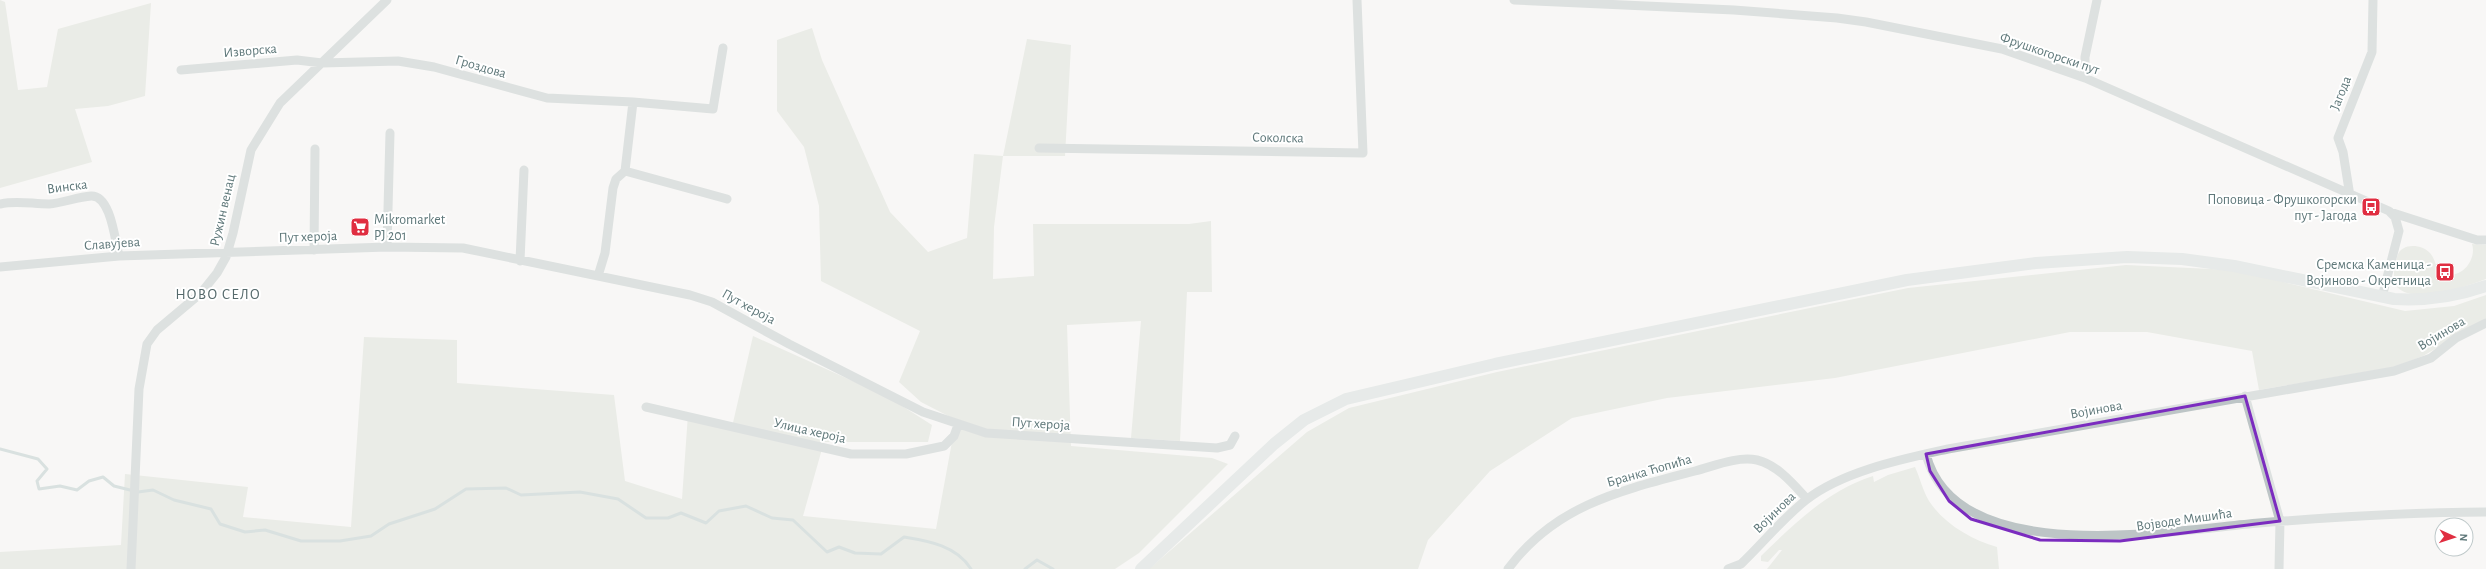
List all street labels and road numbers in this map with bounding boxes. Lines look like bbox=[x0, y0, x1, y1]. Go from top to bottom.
street label: Фрушкогорски пут bbox=[1998, 30, 2102, 78]
street label: Изворска bbox=[223, 42, 278, 60]
street label: Гроздова bbox=[454, 53, 508, 81]
street label: Јагода bbox=[2328, 74, 2354, 113]
street label: Соколска bbox=[1252, 131, 1305, 145]
street label: Ружин венац bbox=[208, 172, 238, 248]
street label: Винска bbox=[46, 177, 89, 196]
street label: Пут хероја bbox=[278, 229, 338, 245]
street label: Славујева bbox=[83, 235, 141, 253]
street label: Пут хероја bbox=[719, 287, 778, 328]
street label: Војинова bbox=[2415, 314, 2468, 353]
street label: Војинова bbox=[2069, 398, 2124, 421]
street label: Пут хероја bbox=[1011, 415, 1071, 433]
street label: Улица хероја bbox=[772, 416, 848, 446]
street label: Бранка Ћопића bbox=[1605, 452, 1694, 490]
street label: Војинова bbox=[1751, 489, 1799, 536]
street label: Војводе Мишића bbox=[2135, 506, 2234, 534]

